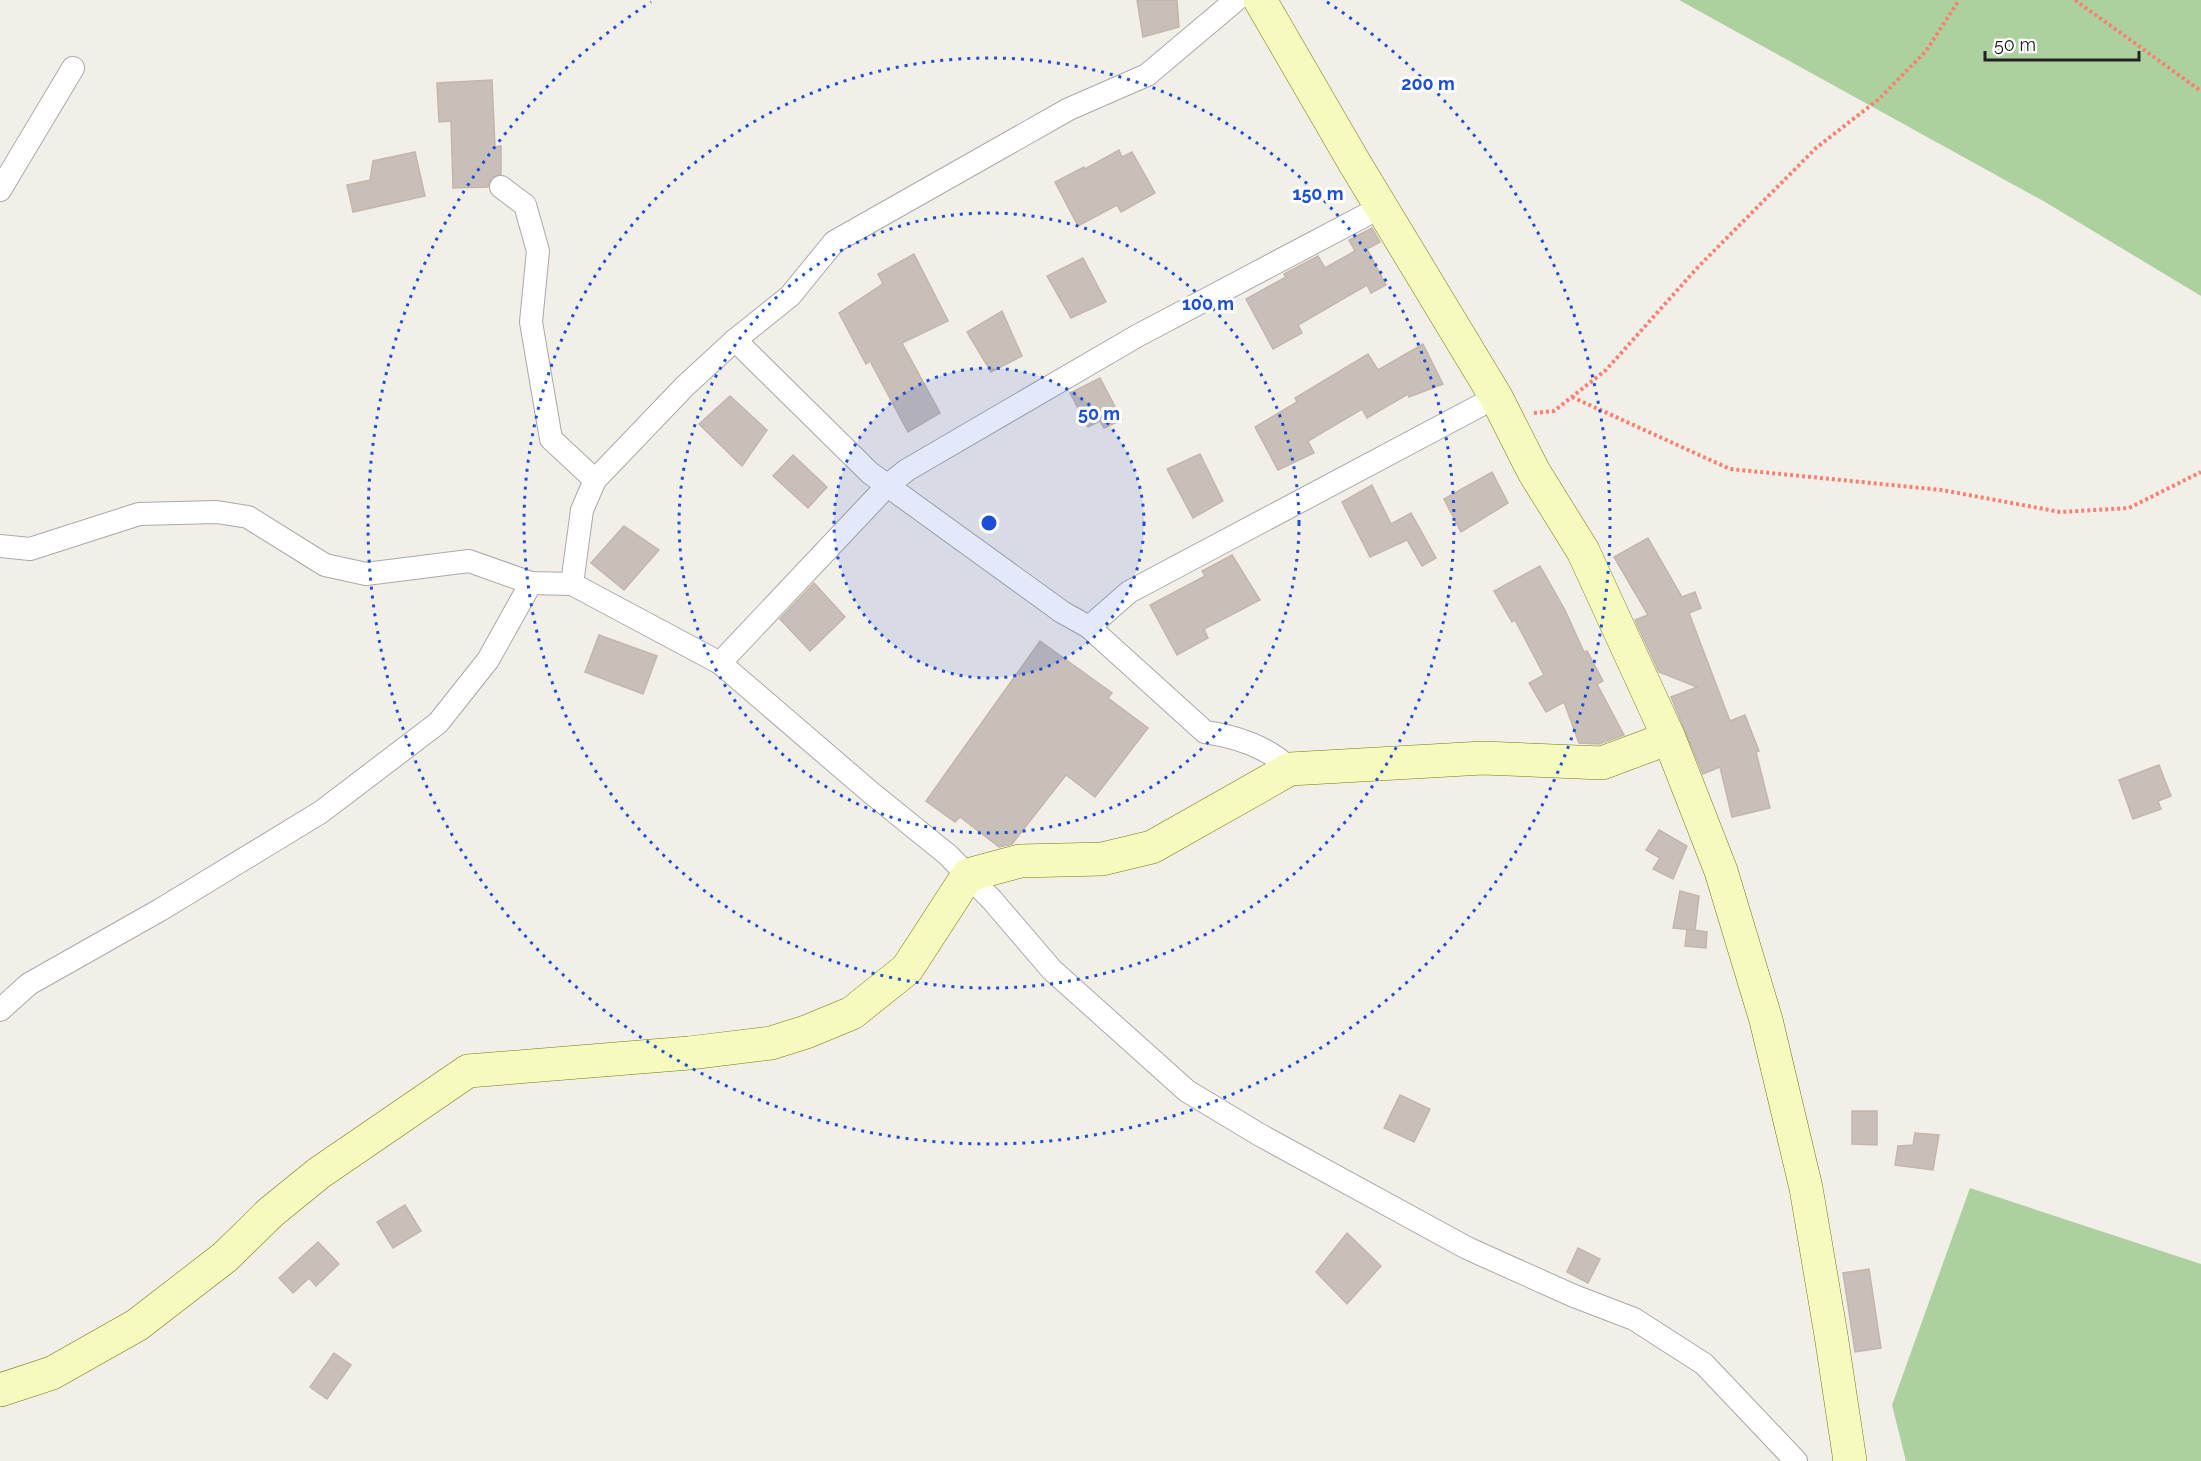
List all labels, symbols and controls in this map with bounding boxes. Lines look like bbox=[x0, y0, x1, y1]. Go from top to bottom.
scale bar bbox=[1985, 24, 2140, 62]
text: 50 m bbox=[1994, 34, 2036, 55]
text: 200 m bbox=[1401, 73, 1455, 94]
text: 150 m bbox=[1293, 183, 1344, 204]
text: 100 m bbox=[1182, 293, 1234, 314]
text: 50 m bbox=[1078, 403, 1120, 424]
centre of rings bbox=[979, 513, 999, 533]

